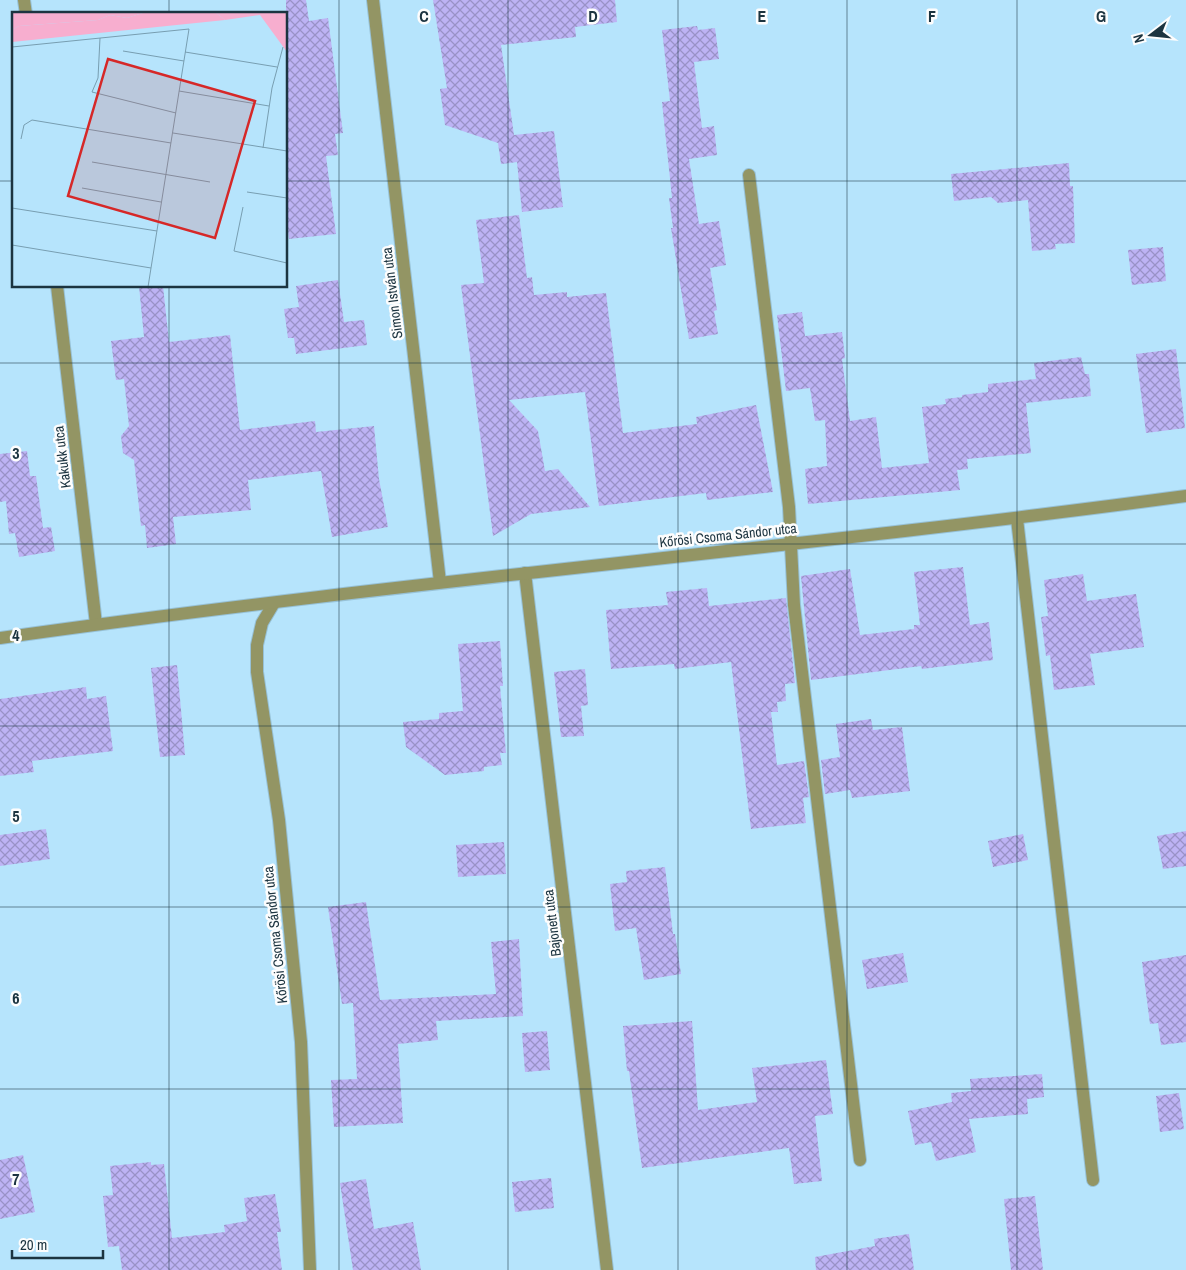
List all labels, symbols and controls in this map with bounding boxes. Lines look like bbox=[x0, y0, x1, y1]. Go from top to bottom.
text: C bbox=[419, 5, 429, 27]
text: D bbox=[588, 5, 598, 27]
text: E bbox=[758, 5, 767, 27]
text: F bbox=[928, 5, 936, 27]
text: G bbox=[1096, 5, 1106, 27]
north arrow bbox=[1126, 10, 1176, 60]
inset map bbox=[12, 12, 288, 288]
text: N bbox=[1129, 32, 1148, 45]
street label: Simon István utca bbox=[377, 246, 407, 340]
street label: Kakukk utca bbox=[49, 424, 75, 489]
text: 3 bbox=[12, 442, 20, 464]
street label: Kőrösi Csoma Sándor utca bbox=[659, 519, 798, 551]
text: 4 bbox=[12, 624, 20, 646]
text: 5 bbox=[12, 805, 20, 827]
street label: Kőrösi Csoma Sándor utca bbox=[259, 865, 291, 1004]
street label: Bajonett utca bbox=[539, 888, 565, 957]
text: 6 bbox=[12, 987, 20, 1009]
text: 7 bbox=[12, 1168, 20, 1190]
scale bar bbox=[12, 1228, 104, 1260]
text: 20 m bbox=[20, 1234, 47, 1255]

